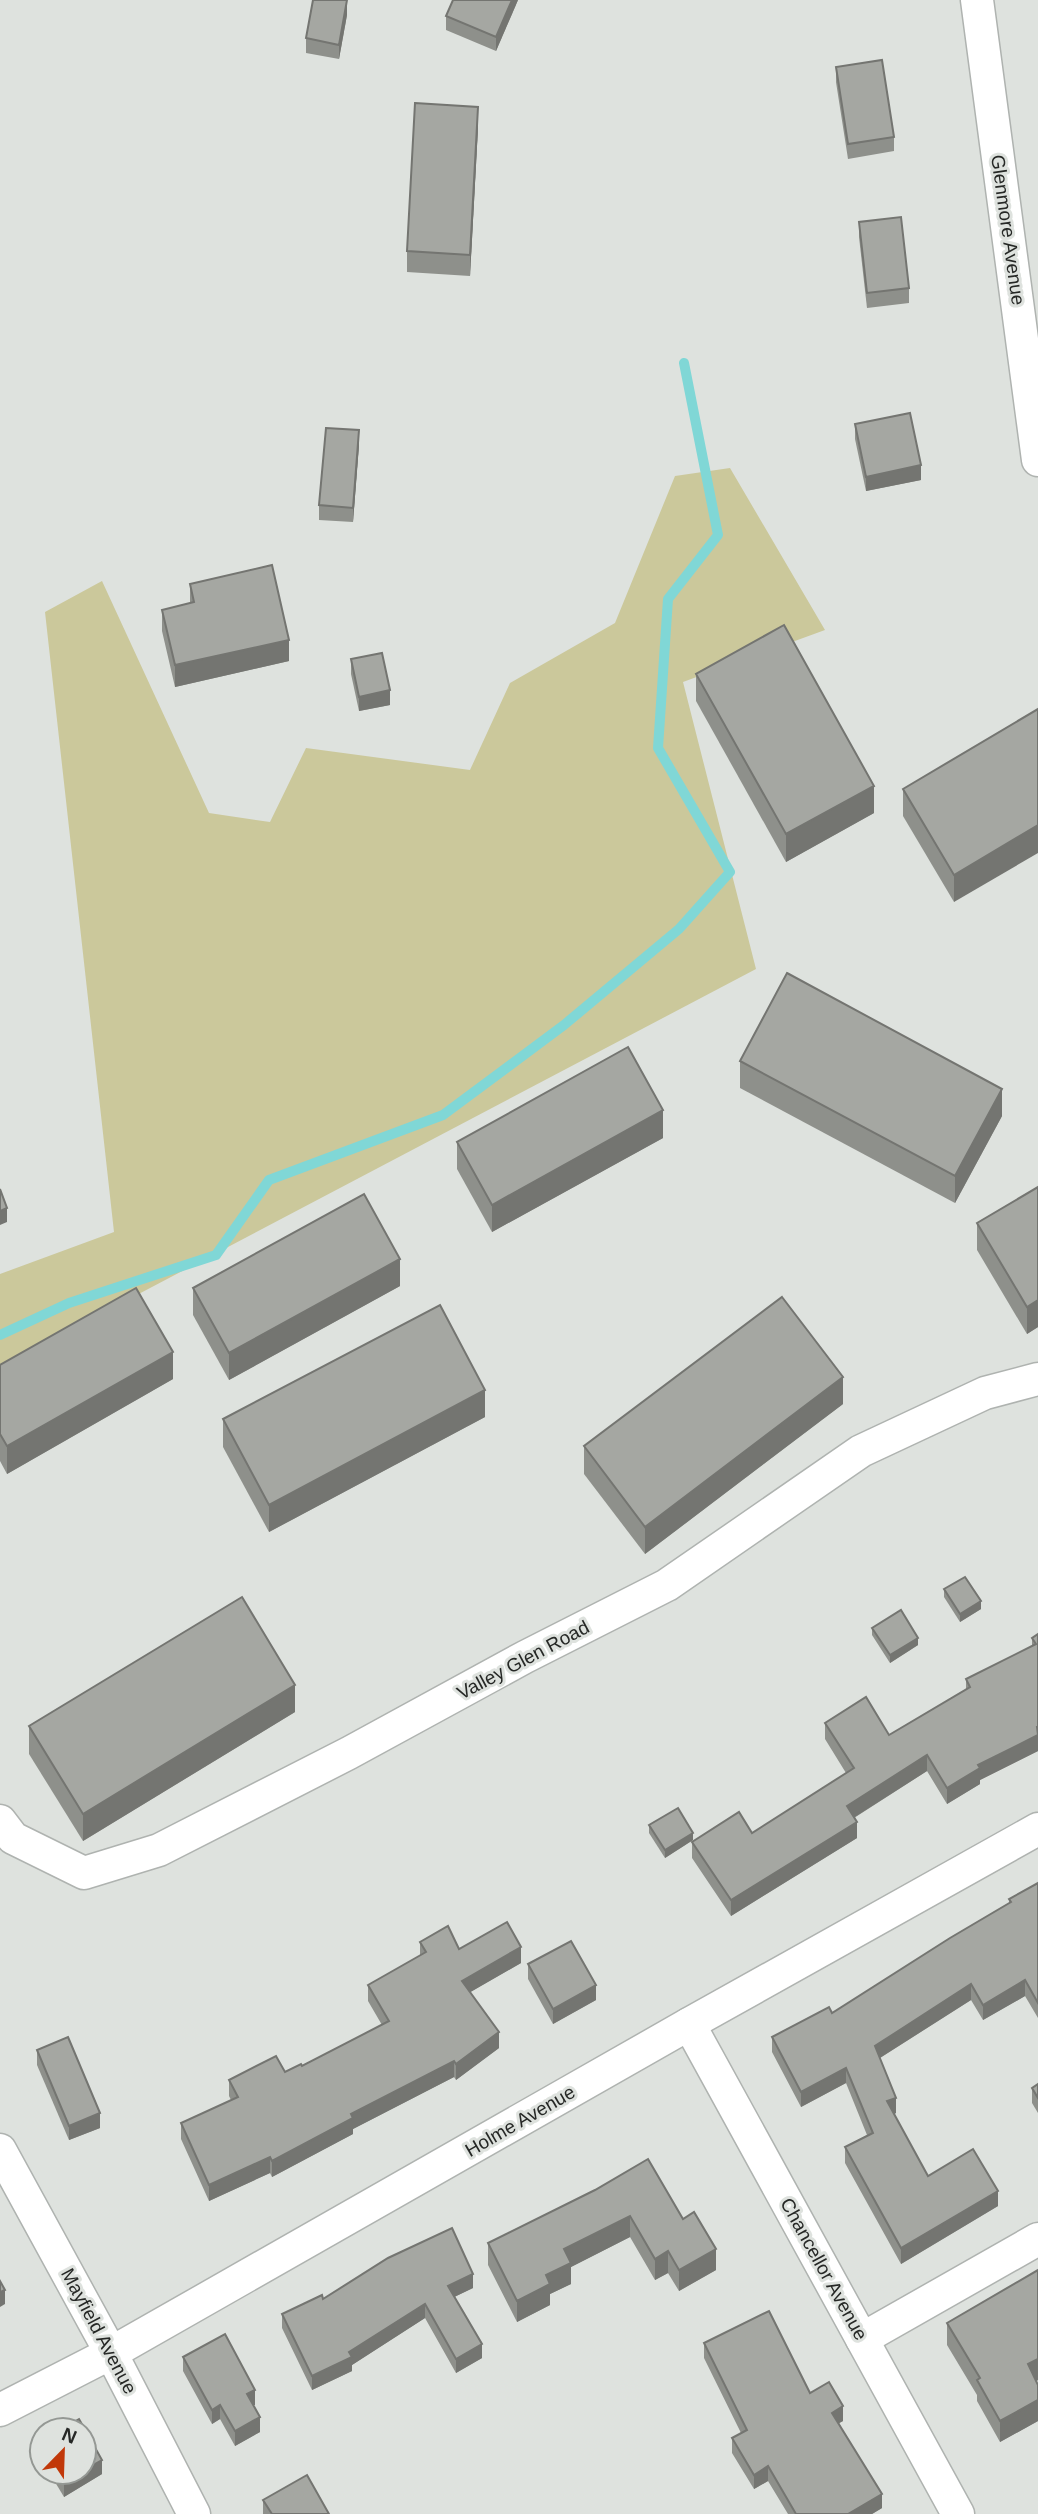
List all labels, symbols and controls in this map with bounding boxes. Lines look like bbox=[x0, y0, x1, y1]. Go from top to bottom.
street label: Glenmore Avenue bbox=[987, 153, 1029, 307]
street label: Valley Glen Road bbox=[453, 1616, 593, 1704]
street label: Holme Avenue bbox=[461, 2081, 579, 2161]
street label: Chancellor Avenue bbox=[776, 2194, 872, 2344]
street label: Mayfield Avenue bbox=[57, 2265, 141, 2397]
north arrow bbox=[28, 2416, 98, 2486]
text: N bbox=[59, 2423, 80, 2448]

